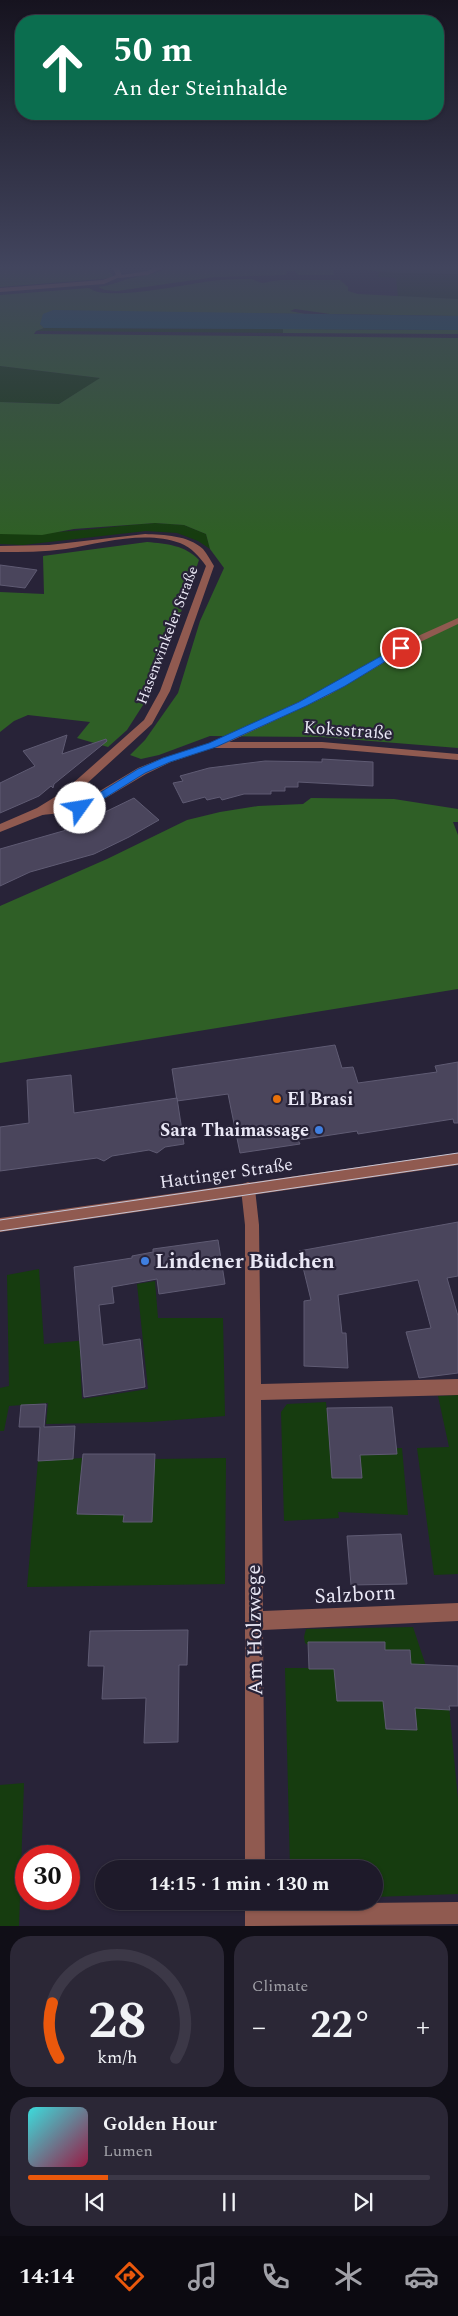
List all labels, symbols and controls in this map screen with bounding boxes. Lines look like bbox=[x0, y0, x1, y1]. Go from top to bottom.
text: 50 m bbox=[113, 24, 193, 77]
icon: ahead bbox=[30, 35, 95, 100]
text: An der Steinhalde bbox=[113, 72, 288, 105]
street label: Hasenwinkeler Straße bbox=[130, 563, 204, 708]
pin bbox=[380, 627, 422, 669]
icon: arrive bbox=[387, 634, 415, 662]
street label: Koksstraße bbox=[302, 714, 394, 747]
position arrow bbox=[53, 781, 105, 833]
place label: El Brasi bbox=[287, 1086, 353, 1113]
marker: El Brasi bbox=[271, 1093, 283, 1105]
place label: Sara Thaimassage bbox=[160, 1117, 309, 1144]
marker: Sara Thaimassage bbox=[313, 1124, 325, 1136]
street label: Hattinger Straße bbox=[158, 1151, 294, 1196]
place label: Lindener Büdchen bbox=[155, 1246, 335, 1278]
marker: Lindener Büdchen bbox=[139, 1255, 151, 1267]
street label: Am Holzwege bbox=[238, 1564, 272, 1696]
street label: Salzborn bbox=[314, 1577, 397, 1613]
speed limit sign: 30 bbox=[15, 1845, 80, 1910]
text: 14:15 · 1 min · 130 m bbox=[149, 1870, 329, 1899]
text: Climate bbox=[252, 1974, 308, 1998]
text: 28 bbox=[88, 1982, 146, 2061]
text: 22° bbox=[310, 1997, 372, 2055]
text: − bbox=[252, 2006, 266, 2049]
text: + bbox=[416, 2006, 430, 2049]
text: km/h bbox=[97, 2044, 137, 2071]
text: Golden Hour bbox=[103, 2110, 217, 2139]
text: Lumen bbox=[103, 2139, 153, 2163]
icon: previous bbox=[81, 2188, 109, 2216]
icon: pause bbox=[215, 2188, 243, 2216]
icon: next bbox=[349, 2188, 377, 2216]
icon: directions bbox=[112, 2259, 147, 2294]
icon: music bbox=[185, 2259, 220, 2294]
icon: phone bbox=[258, 2259, 293, 2294]
icon: climate bbox=[331, 2259, 366, 2294]
icon: car bbox=[404, 2259, 439, 2294]
text: 14:14 bbox=[19, 2260, 74, 2293]

